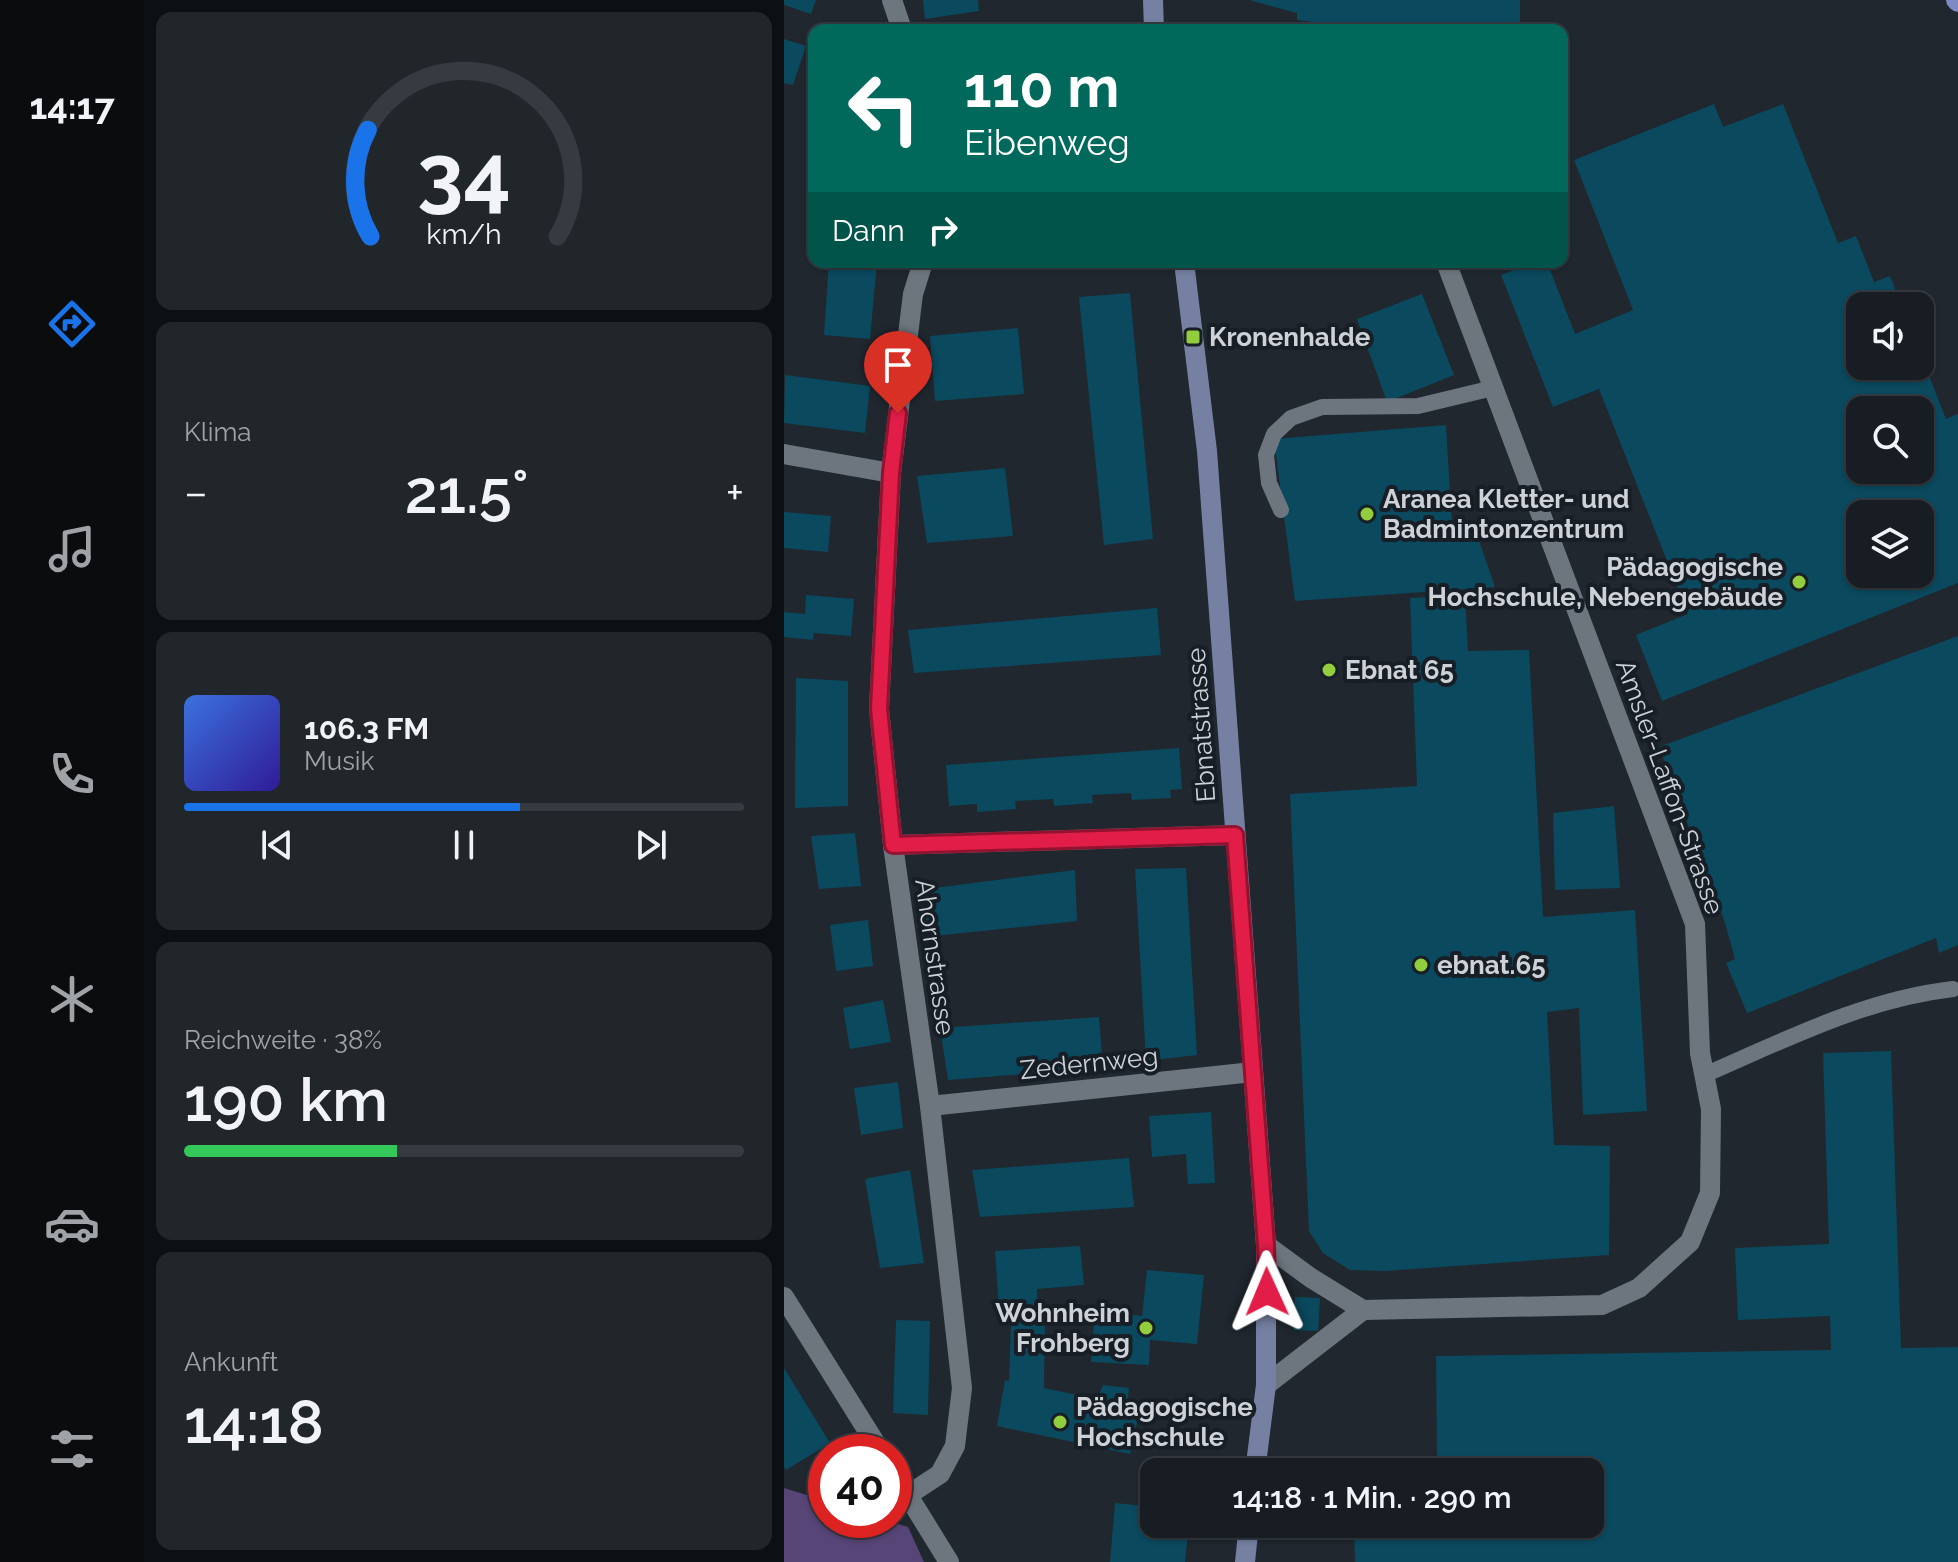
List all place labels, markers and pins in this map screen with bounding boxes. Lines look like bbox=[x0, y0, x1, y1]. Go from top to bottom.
place label: Kronenhalde bbox=[1209, 322, 1371, 352]
marker: Kronenhalde bbox=[1184, 328, 1202, 346]
pin bbox=[864, 331, 932, 413]
place label: Aranea Kletter- und Badmintonzentrum bbox=[1383, 484, 1629, 544]
marker: Aranea Kletter- und Badmintonzentrum bbox=[1358, 505, 1376, 523]
place label: Pädagogische Hochschule, Nebengebäude bbox=[1428, 552, 1783, 612]
marker: Pädagogische Hochschule, Nebengebäude bbox=[1790, 573, 1808, 591]
place label: Ebnat 65 bbox=[1345, 655, 1454, 685]
marker: Ebnat 65 bbox=[1320, 661, 1338, 679]
place label: ebnat.65 bbox=[1437, 950, 1546, 980]
marker: ebnat.65 bbox=[1412, 956, 1430, 974]
place label: Wohnheim Frohberg bbox=[995, 1298, 1130, 1358]
marker: Wohnheim Frohberg bbox=[1137, 1319, 1155, 1337]
place label: Pädagogische Hochschule bbox=[1076, 1392, 1253, 1452]
marker: Pädagogische Hochschule bbox=[1051, 1413, 1069, 1431]

